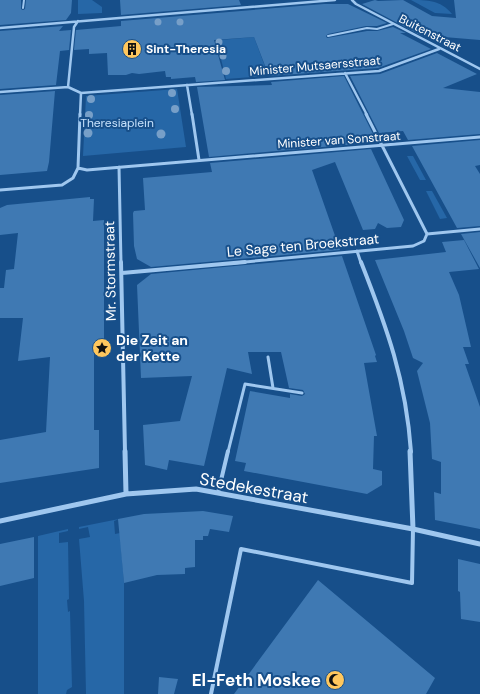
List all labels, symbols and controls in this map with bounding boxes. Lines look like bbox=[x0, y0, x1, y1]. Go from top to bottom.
street label: Buitenstraat bbox=[396, 10, 464, 56]
building icon: Sint-Theresia bbox=[121, 38, 143, 60]
place label: Sint-Theresia bbox=[146, 41, 226, 57]
street label: Minister Mutsaersstraat bbox=[249, 52, 381, 80]
park label: Theresiaplein bbox=[80, 115, 154, 131]
street label: Minister van Sonstraat bbox=[277, 128, 401, 152]
street label: Mr. Stormstraat bbox=[100, 221, 120, 321]
street label: Le Sage ten Broekstraat bbox=[226, 229, 380, 261]
place label: Die Zeit an der Kette bbox=[116, 331, 188, 365]
place icon: Die Zeit an der Kette bbox=[91, 337, 113, 359]
street label: Stedekestraat bbox=[198, 468, 310, 508]
place label: El-Feth Moskee bbox=[192, 669, 321, 691]
mosque icon: El-Feth Moskee bbox=[324, 669, 346, 691]

